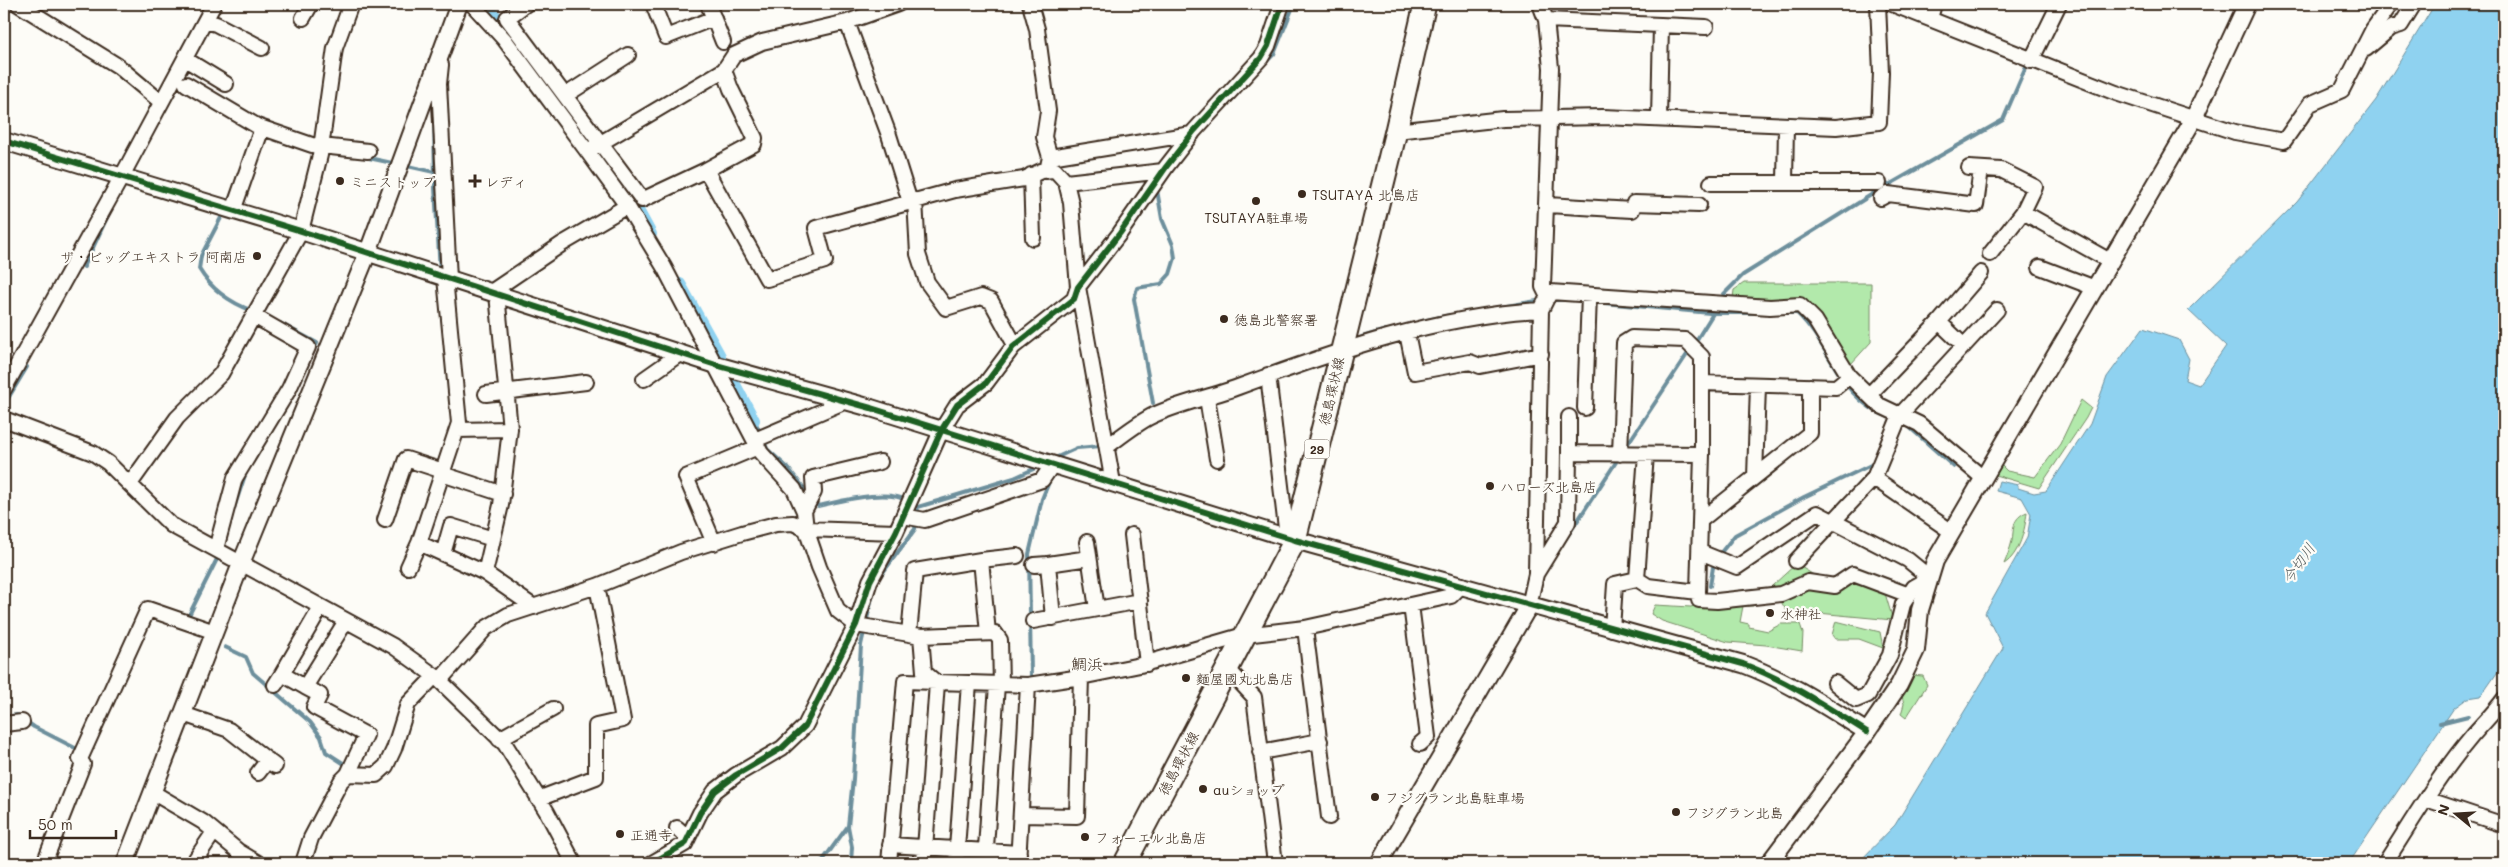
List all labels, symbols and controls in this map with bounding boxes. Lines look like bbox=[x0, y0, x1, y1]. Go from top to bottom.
place label: ミニストップ bbox=[350, 172, 435, 191]
place label: レディ bbox=[485, 172, 527, 191]
marker: ミニストップ bbox=[334, 175, 346, 187]
marker: レディ bbox=[469, 175, 481, 187]
place label: TSUTAYA 北島店 bbox=[1312, 185, 1420, 204]
marker: TSUTAYA 北島店 bbox=[1296, 188, 1308, 200]
marker: TSUTAYA駐車場 bbox=[1250, 195, 1262, 207]
place label: TSUTAYA駐車場 bbox=[1204, 208, 1308, 227]
place label: ザ・ビッグエキストラ 阿南店 bbox=[60, 247, 247, 266]
marker: ザ・ビッグエキストラ 阿南店 bbox=[251, 250, 263, 262]
place label: 徳島北警察署 bbox=[1234, 310, 1318, 329]
marker: 徳島北警察署 bbox=[1218, 313, 1230, 325]
street label: 徳島環状線 bbox=[1314, 355, 1348, 427]
road number: 29 bbox=[1304, 439, 1330, 458]
place label: ハローズ北島店 bbox=[1500, 477, 1597, 496]
marker: ハローズ北島店 bbox=[1484, 480, 1496, 492]
water label: 今切川 bbox=[2277, 539, 2319, 587]
place label: 水神社 bbox=[1780, 604, 1822, 623]
marker: 水神社 bbox=[1764, 607, 1776, 619]
district label: 鯛浜 bbox=[1071, 653, 1103, 674]
place label: 麵屋國丸北島店 bbox=[1196, 669, 1294, 688]
marker: 麵屋國丸北島店 bbox=[1180, 672, 1192, 684]
street label: 徳島環状線 bbox=[1153, 728, 1203, 798]
place label: auショップ bbox=[1213, 780, 1285, 799]
marker: auショップ bbox=[1197, 783, 1209, 795]
place label: フジグラン北島駐車場 bbox=[1385, 788, 1524, 807]
north arrow bbox=[2430, 790, 2480, 840]
marker: フジグラン北島駐車場 bbox=[1369, 791, 1381, 803]
text: N bbox=[2432, 802, 2454, 818]
place label: フジグラン北島 bbox=[1686, 803, 1783, 822]
marker: フジグラン北島 bbox=[1670, 806, 1682, 818]
scale bar bbox=[30, 807, 116, 839]
text: 50 m bbox=[38, 814, 73, 834]
place label: 正通寺 bbox=[630, 825, 672, 844]
marker: 正通寺 bbox=[614, 828, 626, 840]
place label: フォーエル北島店 bbox=[1095, 828, 1207, 847]
marker: フォーエル北島店 bbox=[1079, 831, 1091, 843]

